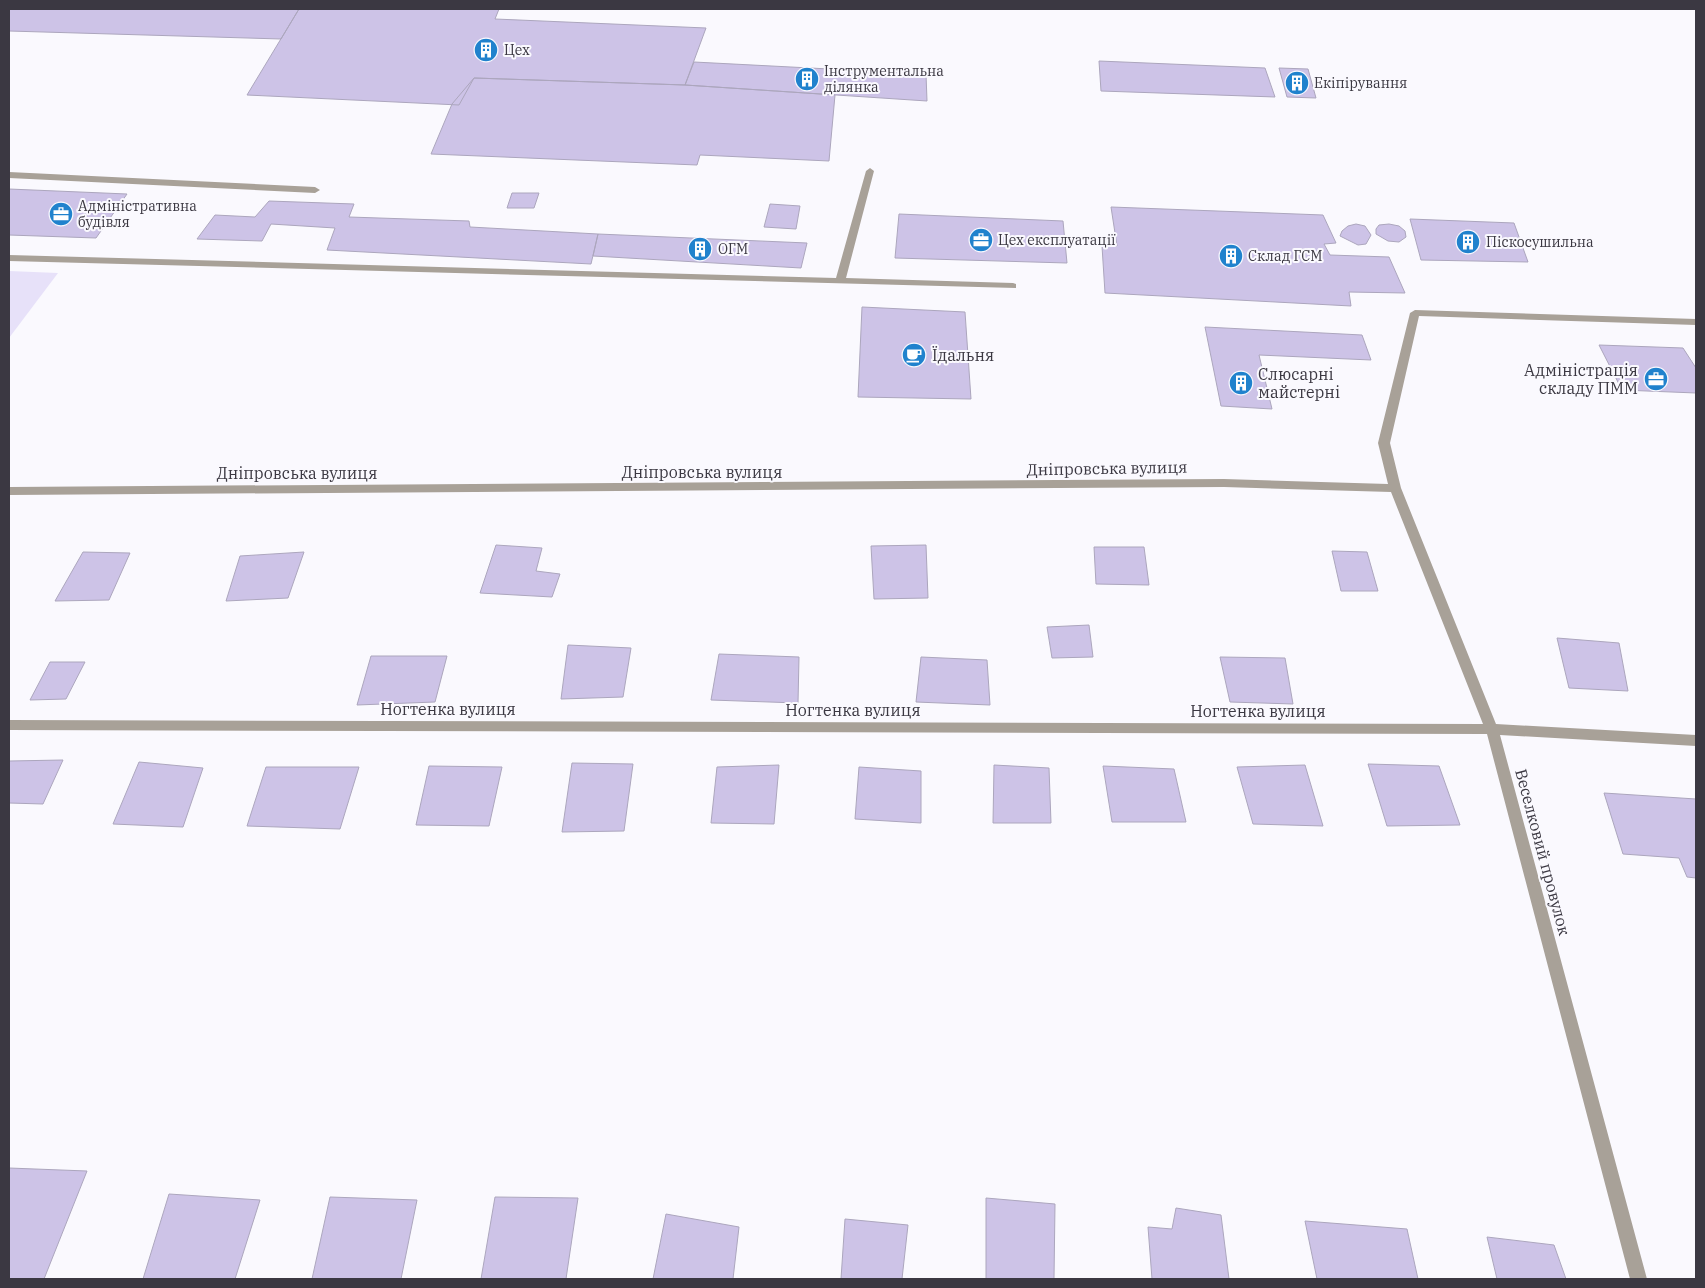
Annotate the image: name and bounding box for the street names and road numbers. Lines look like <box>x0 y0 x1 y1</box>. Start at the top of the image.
street label: Дніпровська вулиця <box>1026 457 1188 479</box>
street label: Дніпровська вулиця <box>622 462 782 482</box>
street label: Дніпровська вулиця <box>217 463 377 483</box>
street label: Ногтенка вулиця <box>380 699 516 719</box>
street label: Ногтенка вулиця <box>785 700 921 720</box>
street label: Ногтенка вулиця <box>1190 701 1326 721</box>
street label: Веселковий провулок <box>1511 766 1575 938</box>

